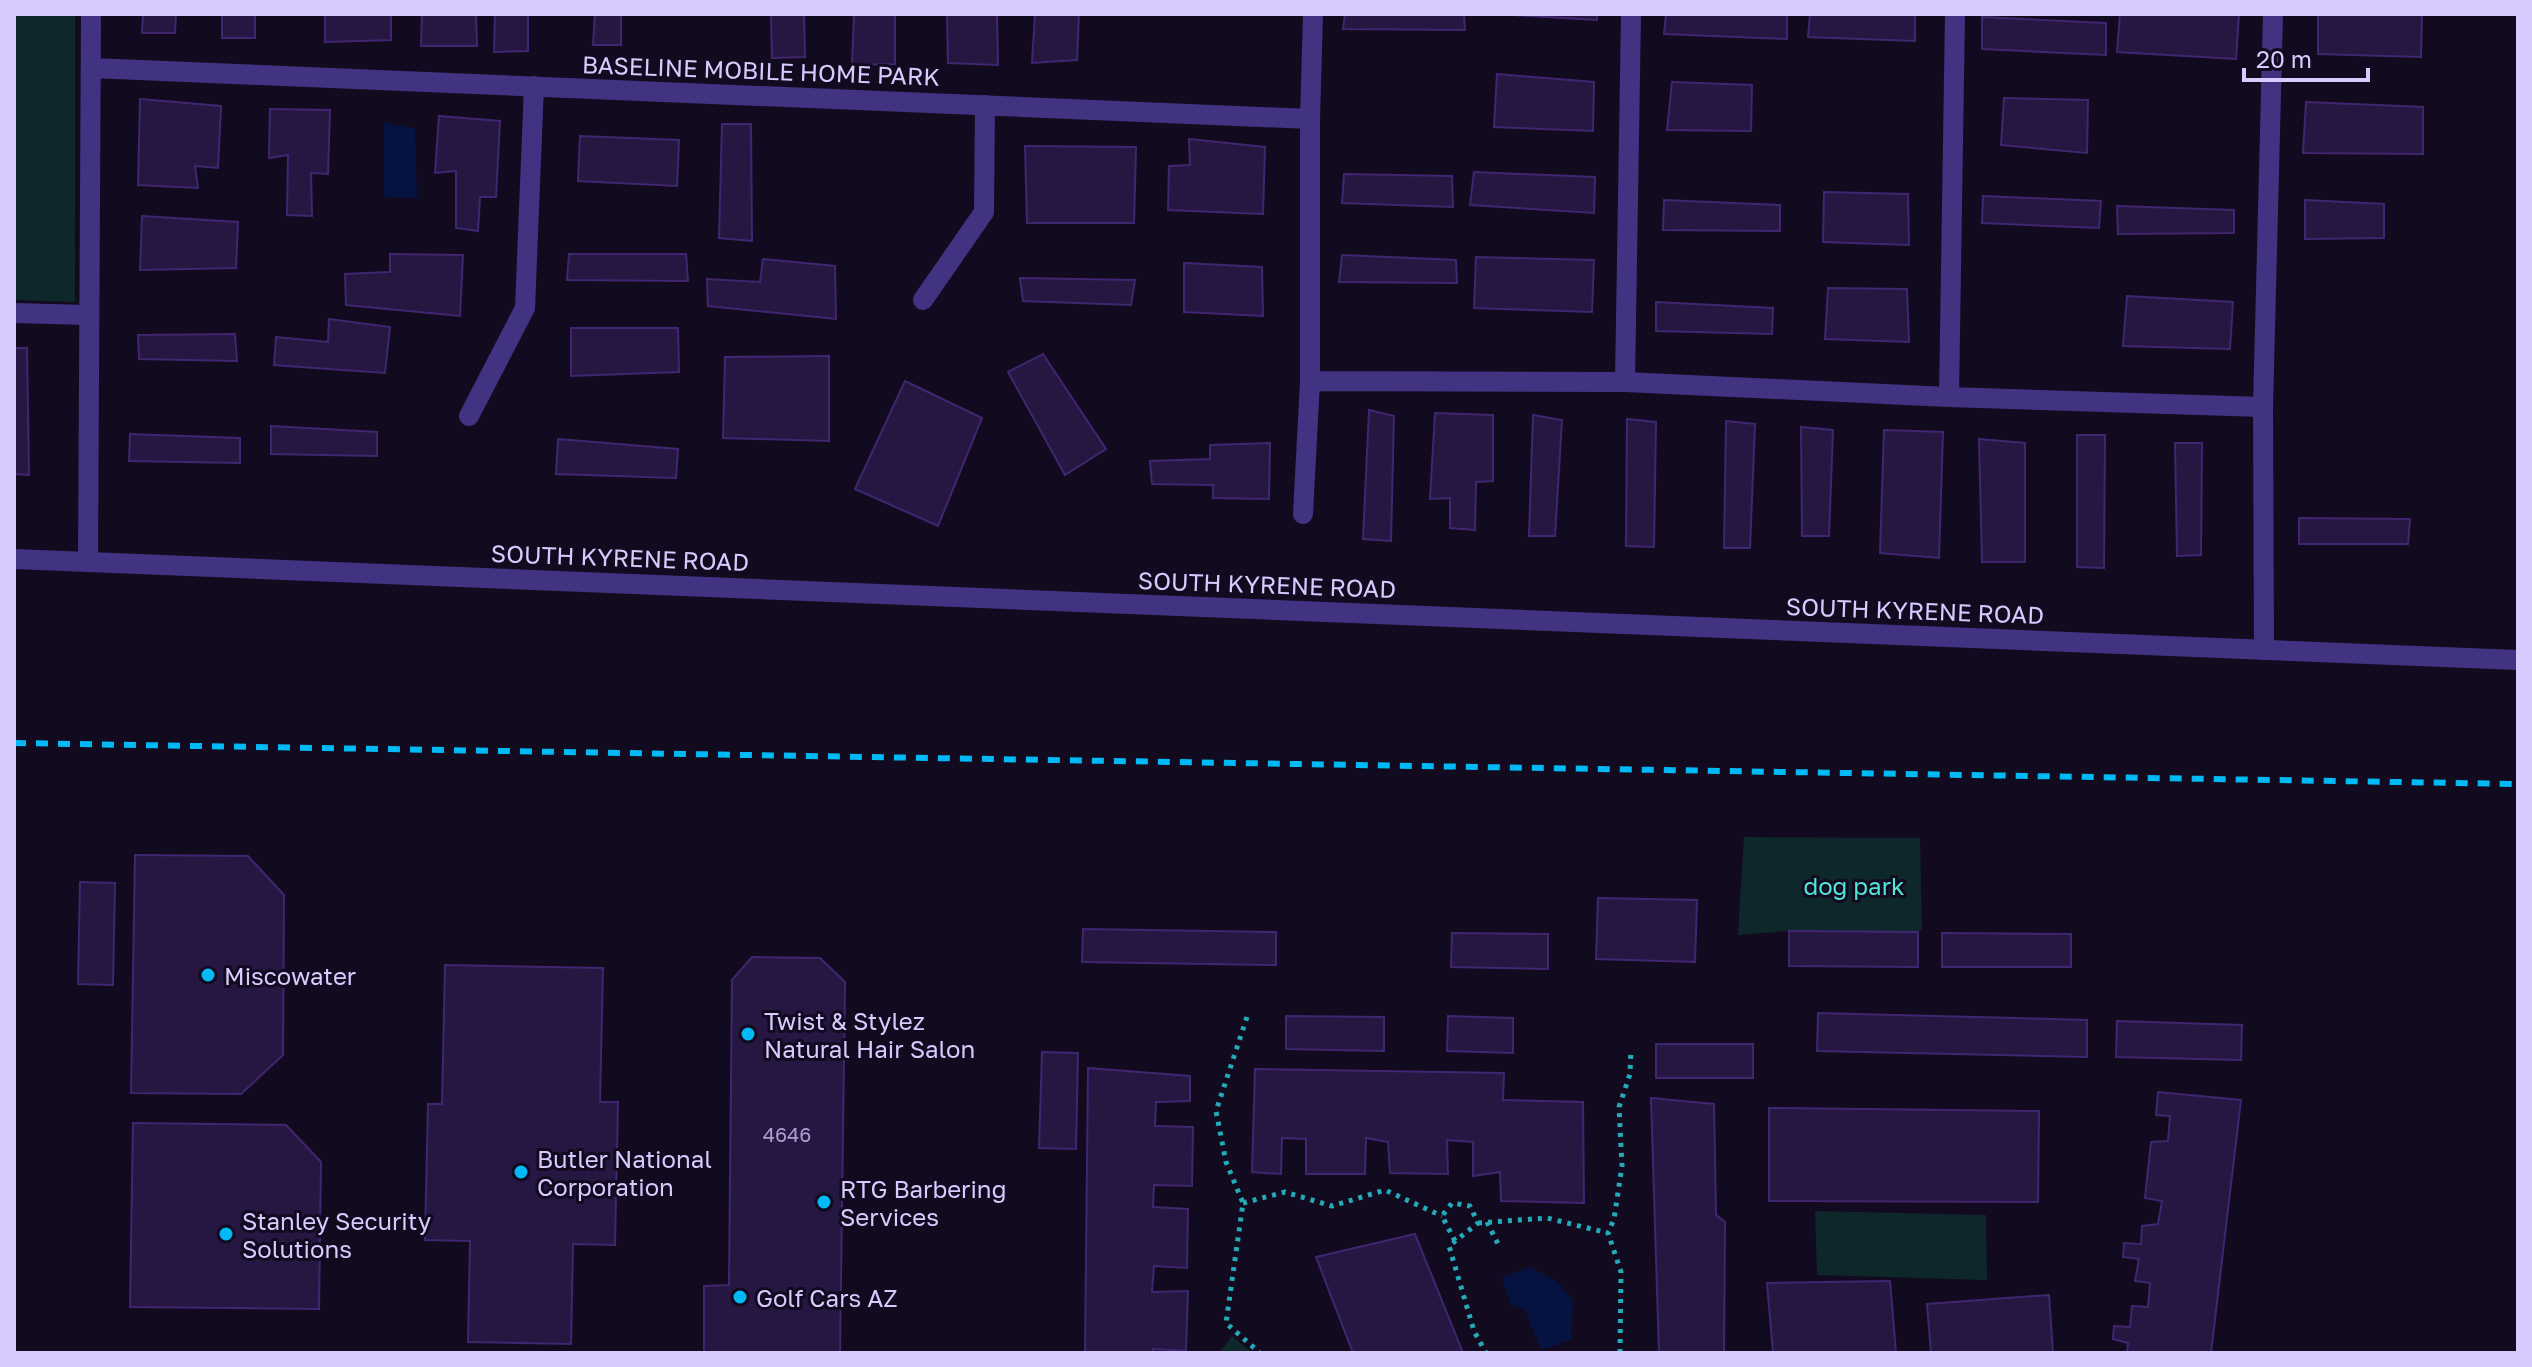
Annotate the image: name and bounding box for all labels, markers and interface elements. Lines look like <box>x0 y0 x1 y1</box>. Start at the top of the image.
scale bar <box>2244 32 2368 82</box>
text: 20 m <box>2256 44 2312 73</box>
street label: BASELINE MOBILE HOME PARK <box>582 49 940 91</box>
street label: SOUTH KYRENE ROAD <box>490 538 750 576</box>
street label: SOUTH KYRENE ROAD <box>1137 565 1397 603</box>
street label: SOUTH KYRENE ROAD <box>1785 591 2045 629</box>
park label: dog park <box>1803 871 1905 900</box>
place label: Miscowater <box>224 961 356 990</box>
marker: Miscowater <box>199 966 217 984</box>
place label: Twist & Stylez Natural Hair Salon <box>764 1006 975 1063</box>
marker: Twist & Stylez Natural Hair Salon <box>739 1025 757 1043</box>
house number: 4646 <box>763 1122 811 1146</box>
place label: Butler National Corporation <box>537 1144 712 1201</box>
marker: Butler National Corporation <box>512 1163 530 1181</box>
place label: RTG Barbering Services <box>840 1174 1006 1231</box>
marker: RTG Barbering Services <box>815 1193 833 1211</box>
place label: Stanley Security Solutions <box>242 1206 431 1263</box>
marker: Stanley Security Solutions <box>217 1225 235 1243</box>
place label: Golf Cars AZ <box>756 1283 898 1312</box>
marker: Golf Cars AZ <box>731 1288 749 1306</box>

